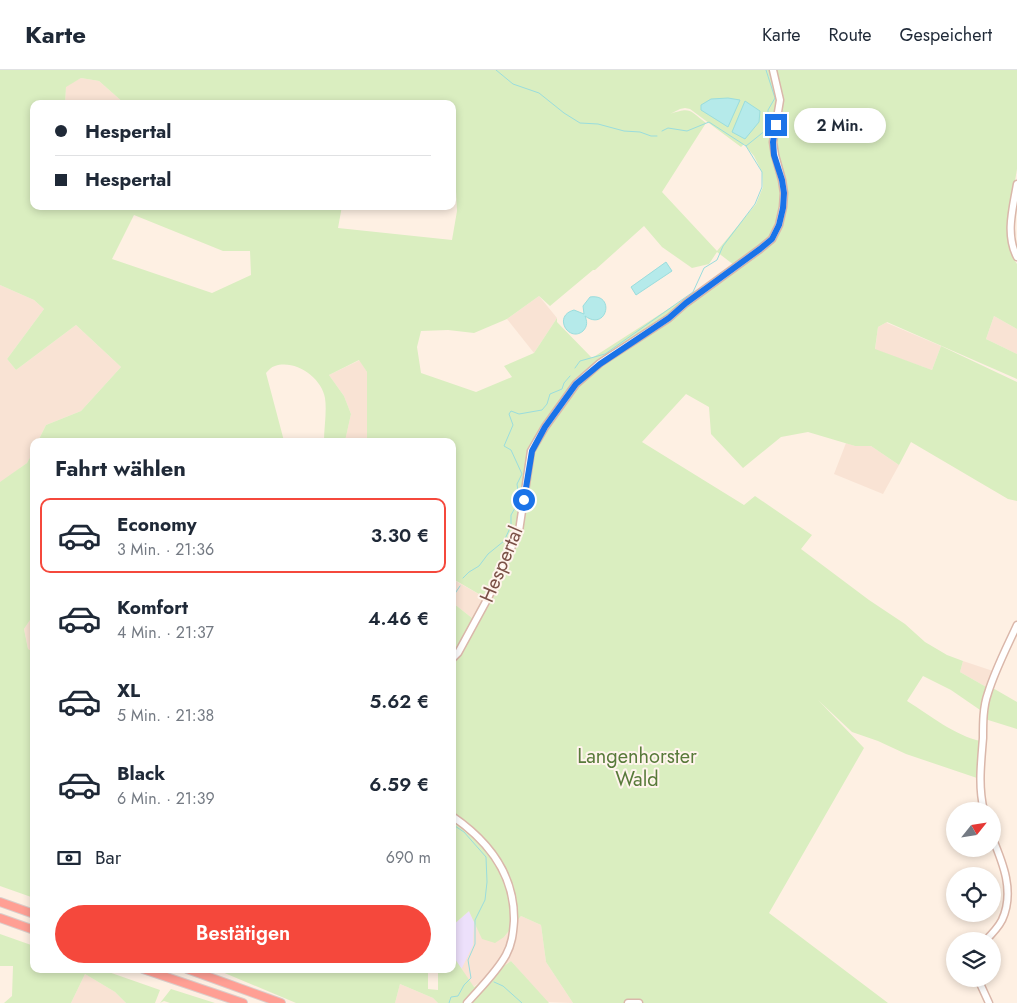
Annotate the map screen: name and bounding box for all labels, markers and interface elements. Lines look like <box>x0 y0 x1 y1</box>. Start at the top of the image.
text: Karte <box>25 17 86 52</box>
text: Karte <box>762 22 801 48</box>
text: Route <box>829 22 871 48</box>
text: Gespeichert <box>899 22 992 48</box>
callout: 2 Min. <box>794 108 886 142</box>
route end <box>765 114 787 136</box>
text: 2 Min. <box>816 114 864 137</box>
text: Hespertal <box>85 118 171 145</box>
text: Hespertal <box>85 166 171 193</box>
text: Fahrt wählen <box>55 452 186 484</box>
route start <box>513 489 535 511</box>
text: Economy <box>117 511 197 538</box>
icon: car <box>57 513 102 558</box>
text: 3.30 € <box>371 522 429 549</box>
street label: Hespertal <box>472 522 530 607</box>
text: 3 Min. · 21:36 <box>117 538 214 561</box>
text: Komfort <box>117 594 188 621</box>
icon: car <box>57 596 102 641</box>
text: 4.46 € <box>368 605 429 632</box>
text: 4 Min. · 21:37 <box>117 621 214 644</box>
text: XL <box>117 677 140 704</box>
icon: car <box>57 679 102 724</box>
text: 5.62 € <box>369 688 429 715</box>
text: 5 Min. · 21:38 <box>117 704 214 727</box>
park label: Langenhorster Wald <box>577 742 697 794</box>
text: Black <box>117 760 165 787</box>
icon: car <box>57 762 102 807</box>
text: 6.59 € <box>369 771 429 798</box>
text: 6 Min. · 21:39 <box>117 787 215 810</box>
north arrow <box>946 802 1001 858</box>
map controls <box>946 802 1001 987</box>
icon: cash <box>55 844 83 872</box>
text: Bar <box>95 844 121 871</box>
text: 690 m <box>386 846 431 869</box>
button: locate <box>946 867 1001 922</box>
button: Bestätigen <box>55 905 431 963</box>
button: layers <box>946 932 1001 987</box>

